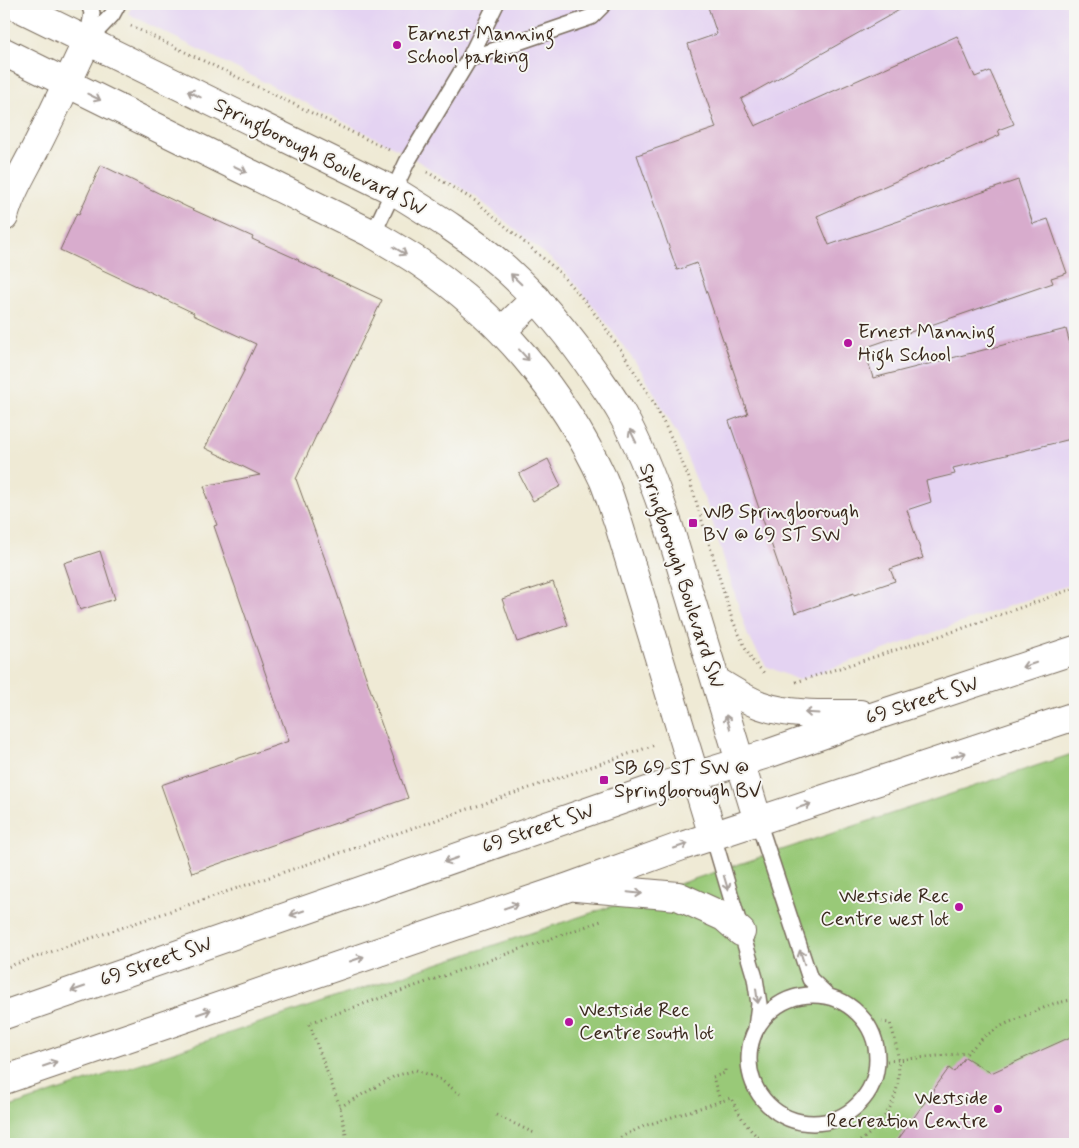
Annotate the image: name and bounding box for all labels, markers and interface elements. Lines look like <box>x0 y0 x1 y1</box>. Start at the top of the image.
place label: Earnest Manning School parking <box>407 21 555 72</box>
marker: Earnest Manning School parking <box>391 39 403 51</box>
one-way arrow <box>187 89 202 99</box>
one-way arrow <box>87 92 102 102</box>
street label: Springborough Boulevard SW <box>208 92 431 224</box>
one-way arrow <box>232 165 247 174</box>
one-way arrow <box>393 246 407 256</box>
one-way arrow <box>510 273 522 285</box>
place label: Ernest Manning High School <box>858 319 995 371</box>
marker: Ernest Manning High School <box>842 337 854 349</box>
one-way arrow <box>518 349 529 362</box>
one-way arrow <box>628 429 638 444</box>
street label: Springborough Boulevard SW <box>630 460 730 693</box>
place label: WB Springborough BV @ 69 ST SW <box>703 499 859 549</box>
marker: WB Springborough BV @ 69 ST SW <box>687 517 699 529</box>
one-way arrow <box>1021 661 1037 671</box>
street label: 69 Street SW <box>862 670 982 732</box>
one-way arrow <box>804 709 820 718</box>
one-way arrow <box>722 714 732 730</box>
one-way arrow <box>950 750 966 759</box>
place label: SB 69 ST SW @ Springborough BV <box>614 755 762 807</box>
marker: SB 69 ST SW @ Springborough BV <box>598 774 610 786</box>
street label: 69 Street SW <box>478 797 598 861</box>
one-way arrow <box>796 801 812 810</box>
one-way arrow <box>673 841 688 850</box>
one-way arrow <box>443 855 459 865</box>
one-way arrow <box>722 874 732 890</box>
place label: Westside Rec Centre west lot <box>820 883 949 933</box>
one-way arrow <box>627 888 643 898</box>
one-way arrow <box>503 901 519 911</box>
marker: Westside Rec Centre west lot <box>953 901 965 913</box>
one-way arrow <box>290 909 305 918</box>
street label: 69 Street SW <box>96 930 216 994</box>
one-way arrow <box>797 949 807 965</box>
one-way arrow <box>349 954 365 963</box>
one-way arrow <box>70 985 86 994</box>
one-way arrow <box>753 987 763 1003</box>
place label: Westside Rec Centre south lot <box>579 997 714 1047</box>
one-way arrow <box>195 1007 211 1016</box>
marker: Westside Rec Centre south lot <box>563 1016 575 1028</box>
one-way arrow <box>42 1059 58 1069</box>
place label: Westside Recreation Centre <box>826 1085 988 1135</box>
marker: Westside Recreation Centre <box>992 1103 1004 1115</box>

